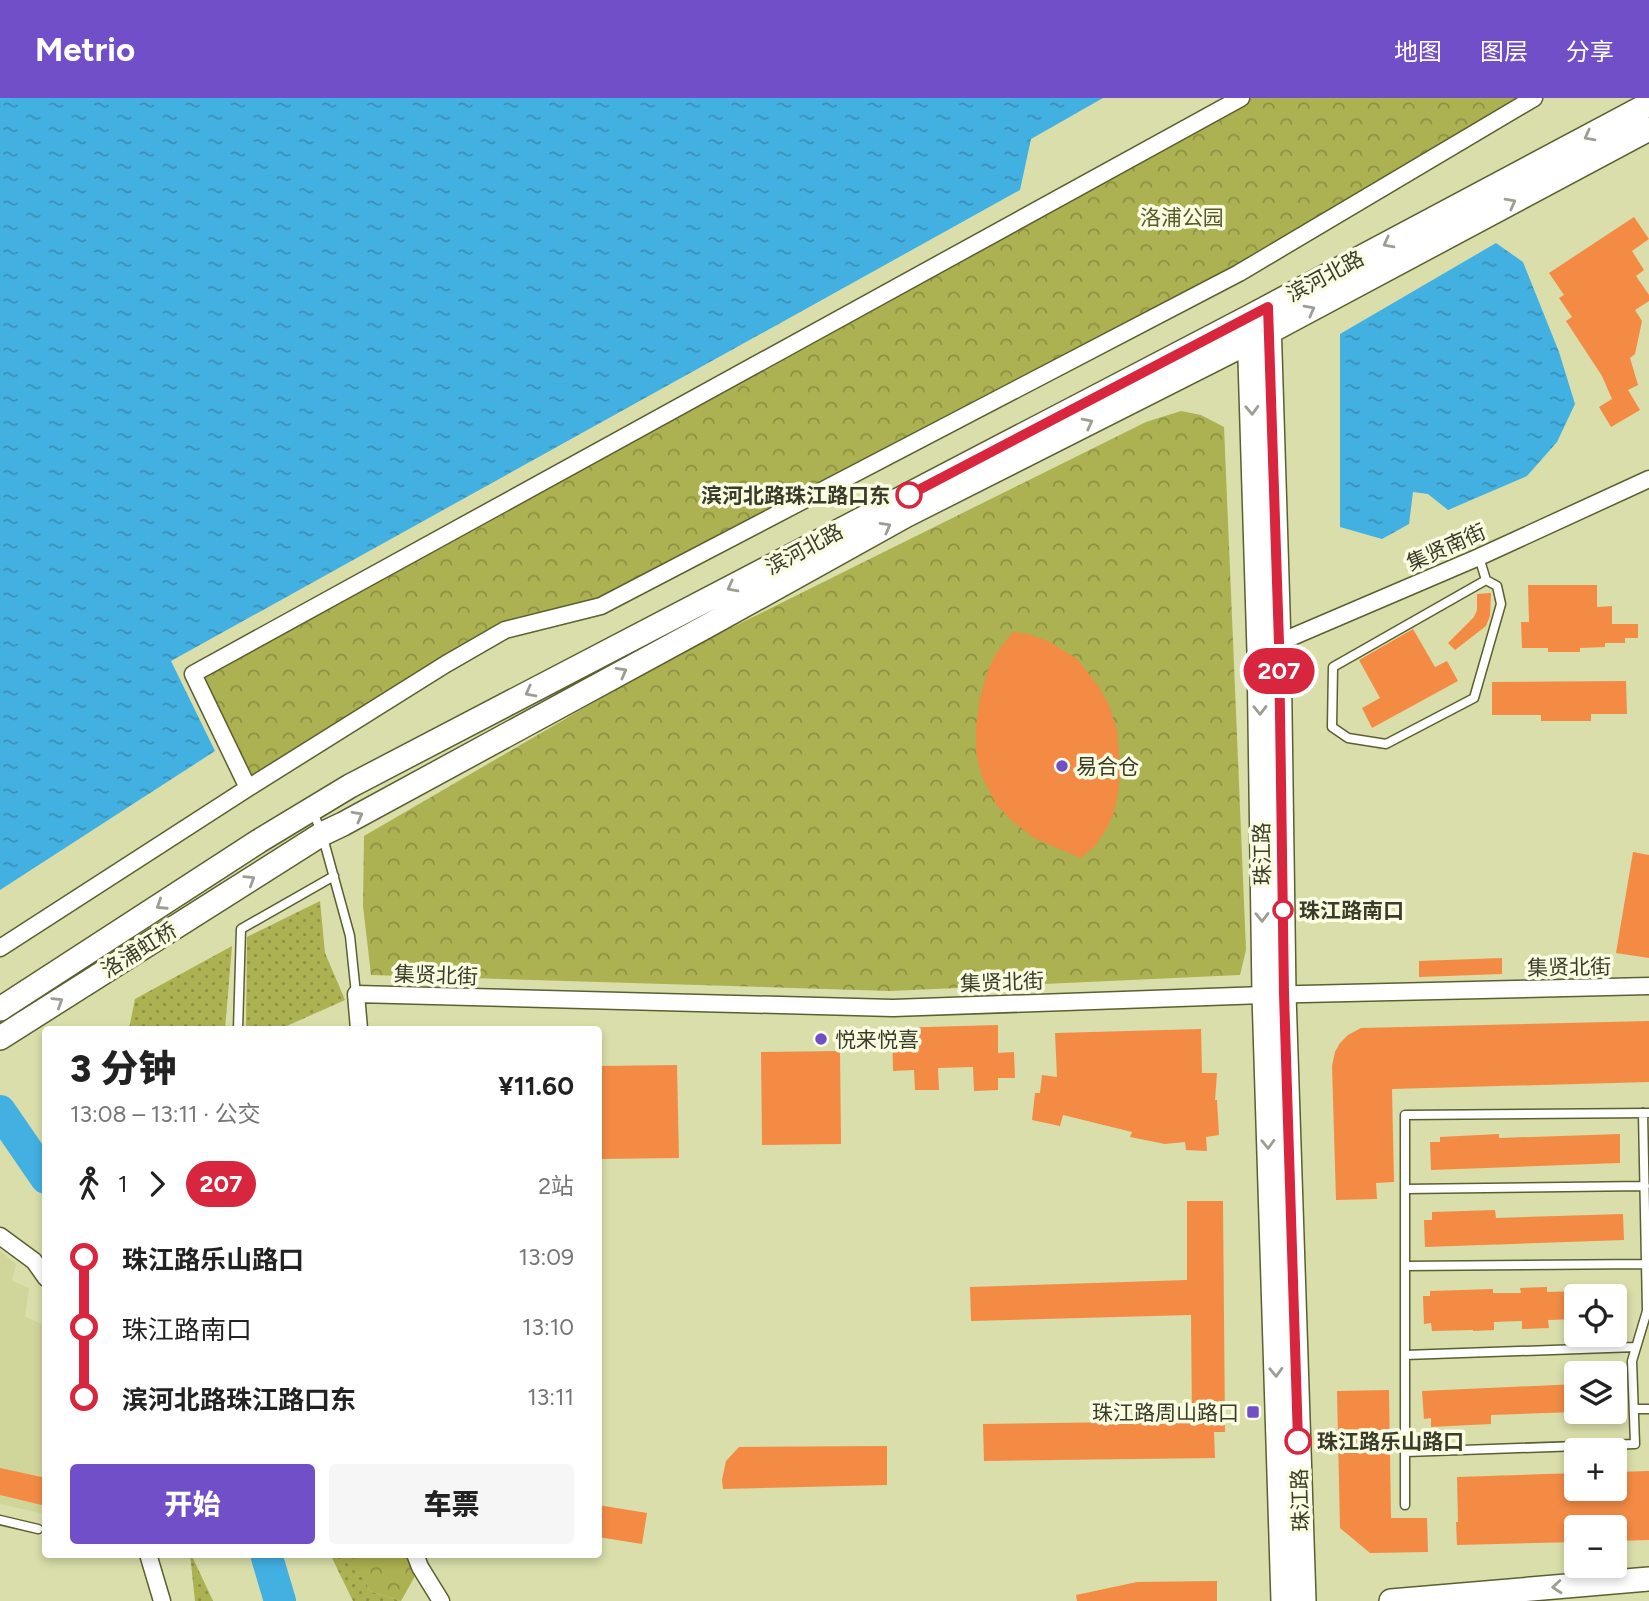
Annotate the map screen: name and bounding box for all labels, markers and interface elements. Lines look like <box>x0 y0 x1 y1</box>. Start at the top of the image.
text: Metrio <box>35 30 135 69</box>
text: 地图 <box>1394 37 1442 66</box>
text: 图层 <box>1480 37 1528 66</box>
text: 分享 <box>1566 37 1614 66</box>
one-way arrow <box>1584 128 1596 141</box>
one-way arrow <box>1503 197 1516 211</box>
park label: 洛浦公园 <box>1140 205 1224 230</box>
one-way arrow <box>1383 235 1395 248</box>
street label: 滨河北路 <box>1282 245 1368 307</box>
one-way arrow <box>1303 305 1315 318</box>
one-way arrow <box>1244 404 1259 415</box>
one-way arrow <box>1081 418 1093 432</box>
marker: 滨河北路珠江路口东 <box>896 482 922 508</box>
place label: 滨河北路珠江路口东 <box>701 483 890 508</box>
street label: 滨河北路 <box>761 518 847 580</box>
street label: 集贤南街 <box>1403 518 1489 576</box>
one-way arrow <box>879 522 891 535</box>
one-way arrow <box>727 578 739 592</box>
line badge: 207 <box>1239 648 1319 694</box>
text: 207 <box>1258 656 1300 685</box>
one-way arrow <box>615 667 628 681</box>
one-way arrow <box>525 684 537 697</box>
one-way arrow <box>1252 706 1268 716</box>
place label: 易合仓 <box>1076 754 1139 779</box>
marker: 易合仓 <box>1054 758 1070 774</box>
one-way arrow <box>351 811 363 824</box>
street label: 珠江路 <box>1249 822 1275 886</box>
one-way arrow <box>242 875 255 888</box>
one-way arrow <box>156 896 169 909</box>
place label: 珠江路南口 <box>1299 898 1404 923</box>
marker: 珠江路南口 <box>1273 900 1293 920</box>
one-way arrow <box>1255 912 1270 923</box>
street label: 洛浦虹桥 <box>97 917 181 983</box>
street label: 集贤北街 <box>1527 954 1611 980</box>
street label: 集贤北街 <box>394 961 478 989</box>
street label: 集贤北街 <box>960 968 1044 996</box>
one-way arrow <box>50 997 63 1010</box>
place label: 悦来悦喜 <box>835 1027 919 1052</box>
marker: 悦来悦喜 <box>813 1031 829 1047</box>
text: 3 分钟 <box>70 1046 176 1092</box>
text: ¥11.60 <box>498 1070 574 1102</box>
text: 13:08 – 13:11 · 公交 <box>70 1100 261 1128</box>
one-way arrow <box>1261 1139 1276 1150</box>
icon: walk <box>70 1165 108 1203</box>
icon: forward <box>138 1165 176 1203</box>
text: 207 <box>200 1169 242 1198</box>
text: 1 <box>118 1170 128 1198</box>
text: 2站 <box>538 1172 574 1200</box>
text: 13:09 <box>518 1243 574 1271</box>
text: 珠江路乐山路口 <box>122 1244 304 1276</box>
map controls <box>1564 1284 1627 1578</box>
button: locate <box>1564 1284 1627 1347</box>
text: 13:10 <box>522 1313 574 1341</box>
text: 珠江路南口 <box>122 1314 252 1346</box>
button: layers <box>1564 1361 1627 1424</box>
one-way arrow <box>1268 1367 1283 1378</box>
text: 13:11 <box>527 1383 574 1411</box>
text: 滨河北路珠江路口东 <box>122 1384 356 1416</box>
place label: 珠江路周山路口 <box>1092 1400 1239 1425</box>
marker: 珠江路周山路口 <box>1245 1404 1261 1420</box>
marker: 珠江路乐山路口 <box>1285 1428 1311 1454</box>
place label: 珠江路乐山路口 <box>1317 1429 1464 1454</box>
button: + <box>1564 1438 1627 1501</box>
button: 开始 <box>70 1464 315 1544</box>
button: 车票 <box>329 1464 574 1544</box>
street label: 珠江路 <box>1286 1468 1314 1532</box>
button: − <box>1564 1515 1627 1578</box>
one-way arrow <box>1551 1579 1562 1594</box>

